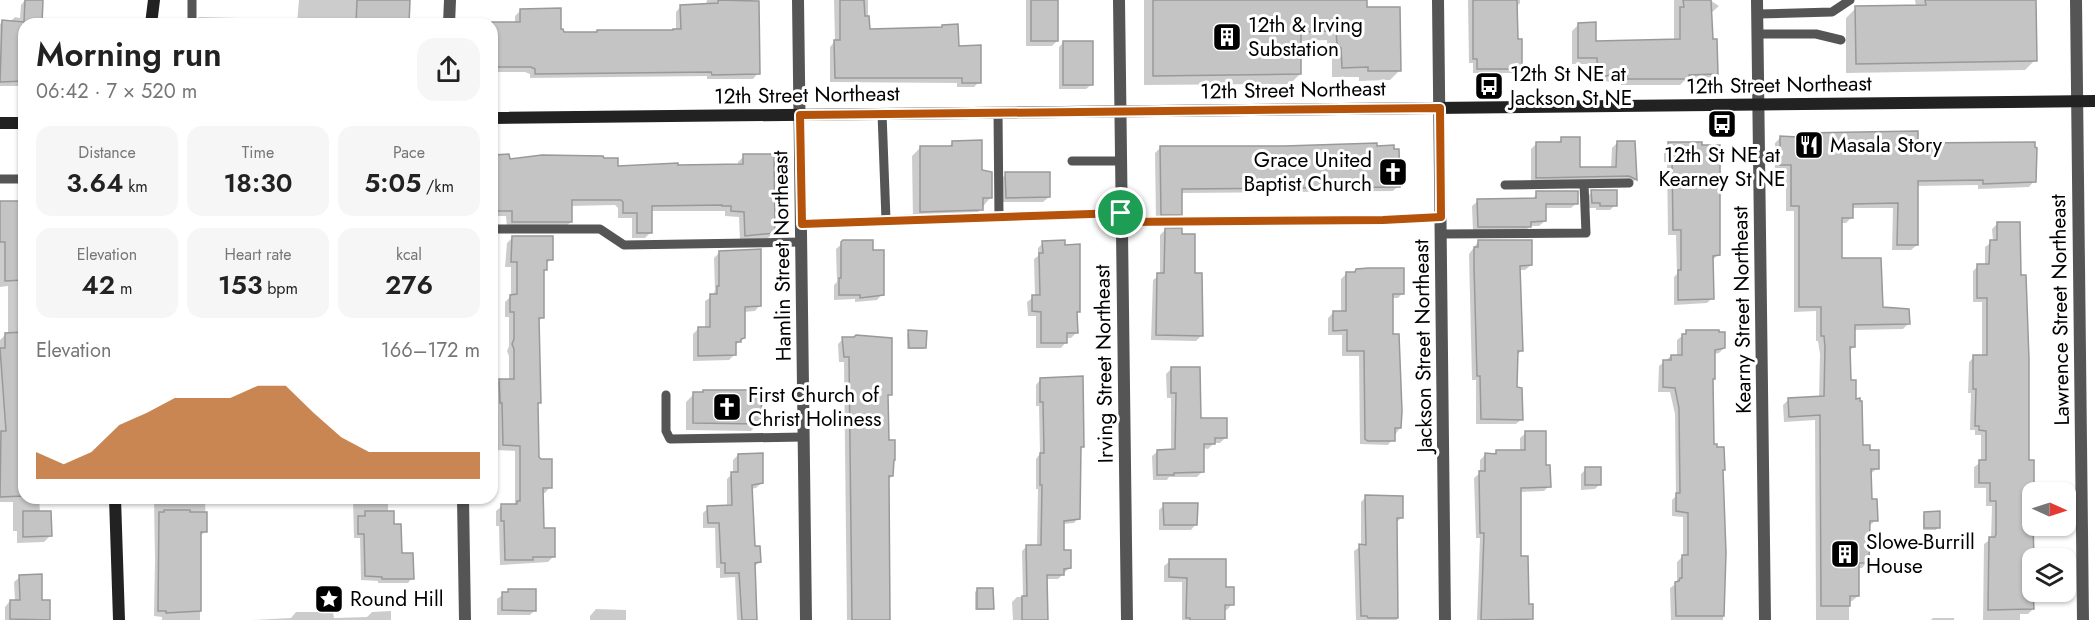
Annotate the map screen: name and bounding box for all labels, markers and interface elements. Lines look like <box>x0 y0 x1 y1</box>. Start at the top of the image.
place label: 12th & Irving Substation <box>1248 10 1363 64</box>
building icon: 12th & Irving Substation <box>1211 21 1243 53</box>
text: Morning run <box>36 31 222 78</box>
button: share <box>417 38 480 101</box>
place label: 12th St NE at Jackson St NE <box>1507 59 1632 113</box>
street label: 12th Street Northeast <box>1686 68 1872 102</box>
bus stop icon: 12th St NE at Jackson St NE <box>1473 70 1505 102</box>
street label: 12th Street Northeast <box>1200 73 1386 107</box>
text: 06:42 · 7 × 520 m <box>36 77 197 106</box>
street label: 12th Street Northeast <box>714 78 900 112</box>
bus stop icon: 12th St NE at Kearney St NE <box>1706 108 1738 140</box>
restaurant icon: Masala Story <box>1793 129 1825 161</box>
place label: Masala Story <box>1830 130 1943 160</box>
place label: 12th St NE at Kearney St NE <box>1658 140 1786 194</box>
text: Distance <box>78 141 136 164</box>
text: Time <box>242 141 274 164</box>
text: Pace <box>393 141 425 164</box>
place label: Grace United Baptist Church <box>1244 145 1372 199</box>
street label: Hamlin Street Northeast <box>765 150 799 362</box>
church icon: Grace United Baptist Church <box>1377 156 1409 188</box>
text: 3.64 <box>66 164 123 202</box>
text: 18:30 <box>224 164 292 202</box>
text: 5:05 <box>364 164 421 202</box>
text: km <box>123 175 148 198</box>
text: /km <box>421 175 454 198</box>
pin <box>1095 187 1146 238</box>
street label: Lawrence Street Northeast <box>2043 194 2077 426</box>
icon: arrive <box>1104 196 1137 229</box>
street label: Kearny Street Northeast <box>1725 206 1759 414</box>
street label: Jackson Street Northeast <box>1406 239 1440 456</box>
text: Elevation <box>77 243 137 266</box>
text: Heart rate <box>225 243 291 266</box>
text: kcal <box>396 243 422 266</box>
street label: Irving Street Northeast <box>1087 264 1121 464</box>
text: 42 <box>82 266 115 304</box>
text: 153 <box>218 266 262 304</box>
text: 276 <box>385 266 433 304</box>
text: m <box>115 277 132 300</box>
text: bpm <box>262 277 298 300</box>
text: Elevation <box>36 336 111 365</box>
text: 166–172 m <box>381 336 480 365</box>
place label: First Church of Christ Holiness <box>748 380 881 434</box>
church icon: First Church of Christ Holiness <box>711 391 743 423</box>
north arrow <box>2022 482 2076 536</box>
map controls <box>2022 482 2076 602</box>
place label: Slowe-Burrill House <box>1866 527 1975 581</box>
building icon: Slowe-Burrill House <box>1829 538 1861 570</box>
button: layers <box>2022 548 2076 602</box>
place icon: Round Hill <box>313 583 345 615</box>
place label: Round Hill <box>350 584 444 614</box>

